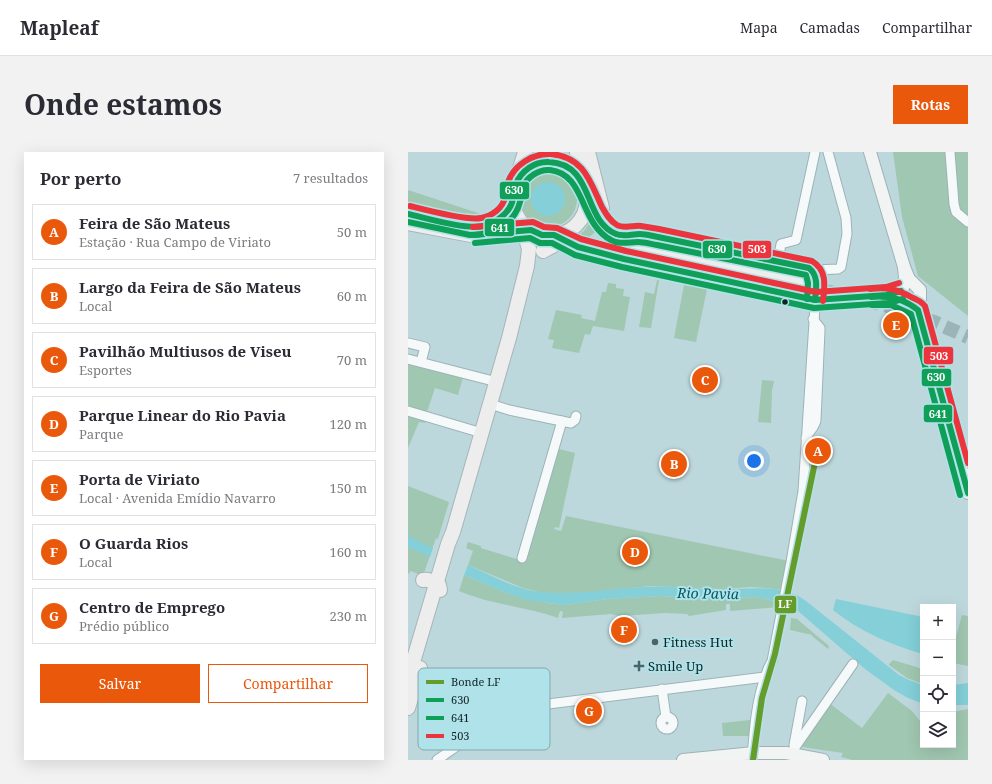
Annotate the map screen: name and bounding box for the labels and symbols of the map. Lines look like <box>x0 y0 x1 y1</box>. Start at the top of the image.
line badge: 630 <box>499 181 530 200</box>
text: 630 <box>505 182 523 197</box>
line badge: 641 <box>484 218 515 237</box>
text: 641 <box>491 220 509 235</box>
line badge: 630 <box>702 240 733 259</box>
line badge: 503 <box>742 240 772 259</box>
text: 630 <box>708 241 726 256</box>
text: 503 <box>748 241 766 256</box>
unlabelled marker <box>780 297 790 307</box>
pin: E <box>883 310 909 340</box>
line badge: 503 <box>923 346 954 365</box>
text: 503 <box>930 348 948 363</box>
pin: C <box>692 365 718 395</box>
line badge: 630 <box>921 368 952 387</box>
text: 630 <box>927 369 945 384</box>
line badge: 641 <box>923 404 953 423</box>
text: 641 <box>929 406 947 421</box>
pin: A <box>805 436 831 466</box>
pin: B <box>661 449 687 479</box>
your location <box>744 451 764 471</box>
pin: D <box>622 537 648 567</box>
water label: Rio Pavia <box>676 583 740 603</box>
line badge: LF <box>774 595 797 614</box>
text: LF <box>778 596 792 611</box>
pin: F <box>611 615 637 645</box>
place label: Fitness Hut <box>663 633 733 651</box>
marker: Fitness Hut <box>650 637 660 647</box>
place label: Smile Up <box>648 657 703 675</box>
marker: Smile Up <box>633 660 645 672</box>
legend <box>418 668 550 750</box>
text: Bonde LF <box>451 674 501 689</box>
text: 630 <box>451 692 469 707</box>
pin: G <box>576 696 602 726</box>
text: 641 <box>451 710 469 725</box>
text: 503 <box>451 728 469 743</box>

